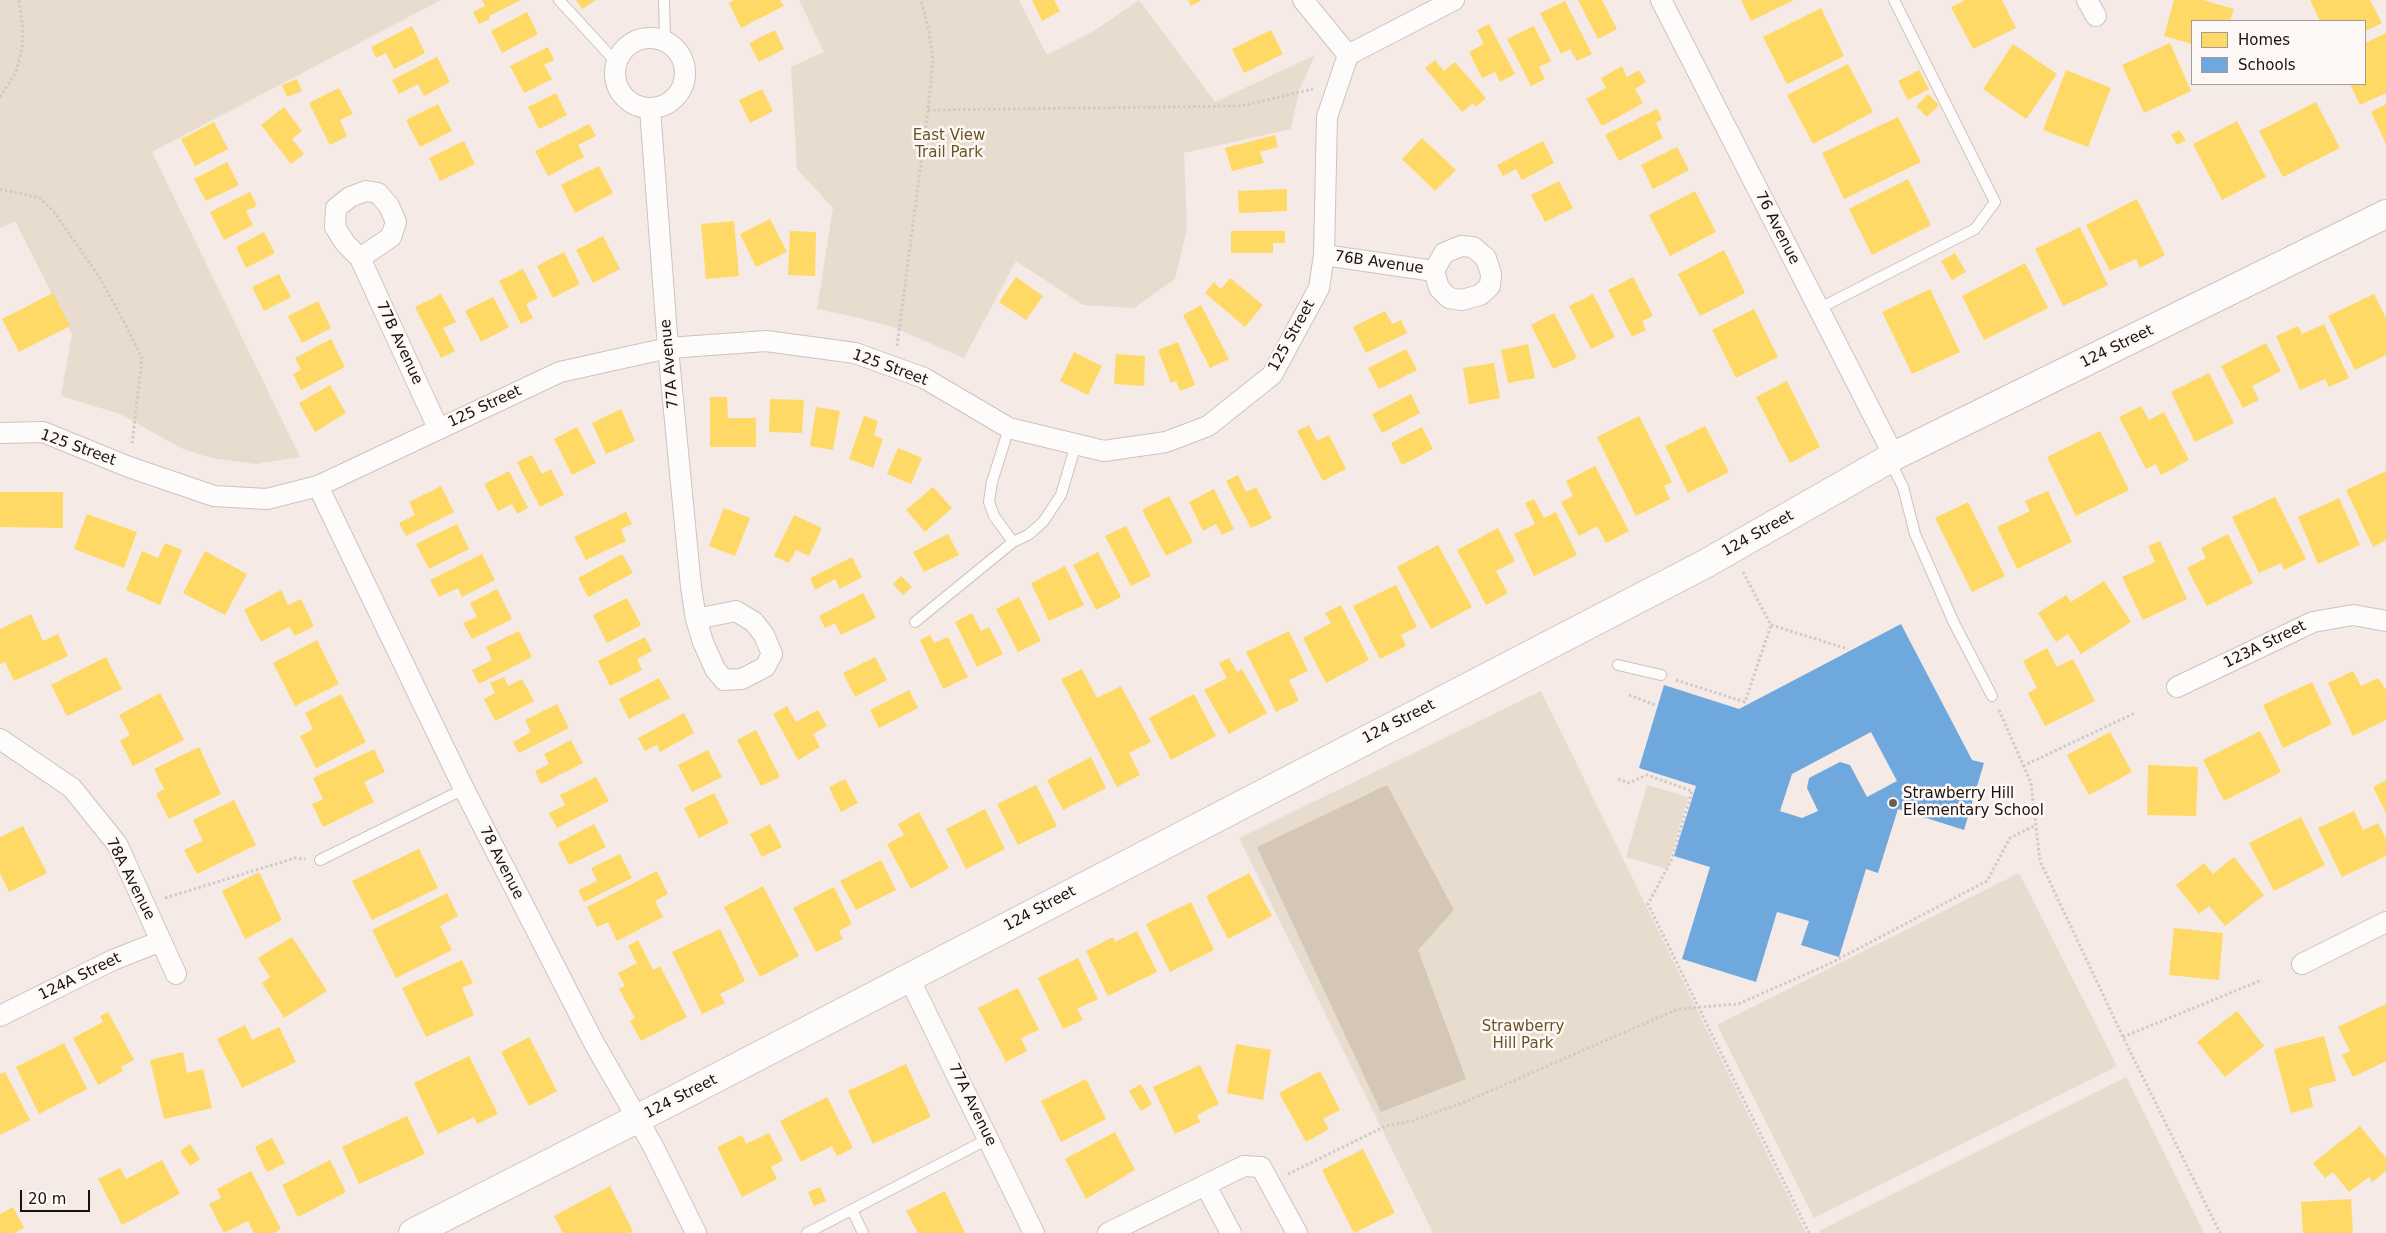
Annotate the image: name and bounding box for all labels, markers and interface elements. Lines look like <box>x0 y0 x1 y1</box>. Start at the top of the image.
legend <box>2191 20 2366 85</box>
text: Homes <box>2238 31 2290 49</box>
text: Schools <box>2238 56 2296 74</box>
park label: East View Trail Park <box>913 127 985 162</box>
street label: 76 Avenue <box>1751 188 1803 268</box>
street label: 76B Avenue <box>1333 248 1425 278</box>
street label: 125 Street <box>1265 297 1319 375</box>
street label: 77B Avenue <box>372 298 426 388</box>
street label: 77A Avenue <box>657 318 683 410</box>
street label: 124 Street <box>2078 322 2156 372</box>
street label: 125 Street <box>850 346 930 390</box>
street label: 125 Street <box>445 382 525 432</box>
street label: 125 Street <box>38 426 118 470</box>
street label: 124 Street <box>1719 507 1797 561</box>
street label: 123A Street <box>2221 617 2309 673</box>
street label: 124 Street <box>1360 696 1438 748</box>
place label: Strawberry Hill Elementary School <box>1903 785 2044 820</box>
marker: Strawberry Hill Elementary School <box>1887 797 1899 809</box>
street label: 78 Avenue <box>475 823 527 903</box>
street label: 78A Avenue <box>102 835 158 923</box>
street label: 124 Street <box>1001 883 1079 935</box>
street label: 124A Street <box>36 949 124 1005</box>
park label: Strawberry Hill Park <box>1482 1018 1564 1053</box>
street label: 77A Avenue <box>944 1061 1000 1149</box>
street label: 124 Street <box>642 1071 720 1123</box>
scale bar <box>22 1180 92 1212</box>
text: 20 m <box>28 1190 66 1208</box>

